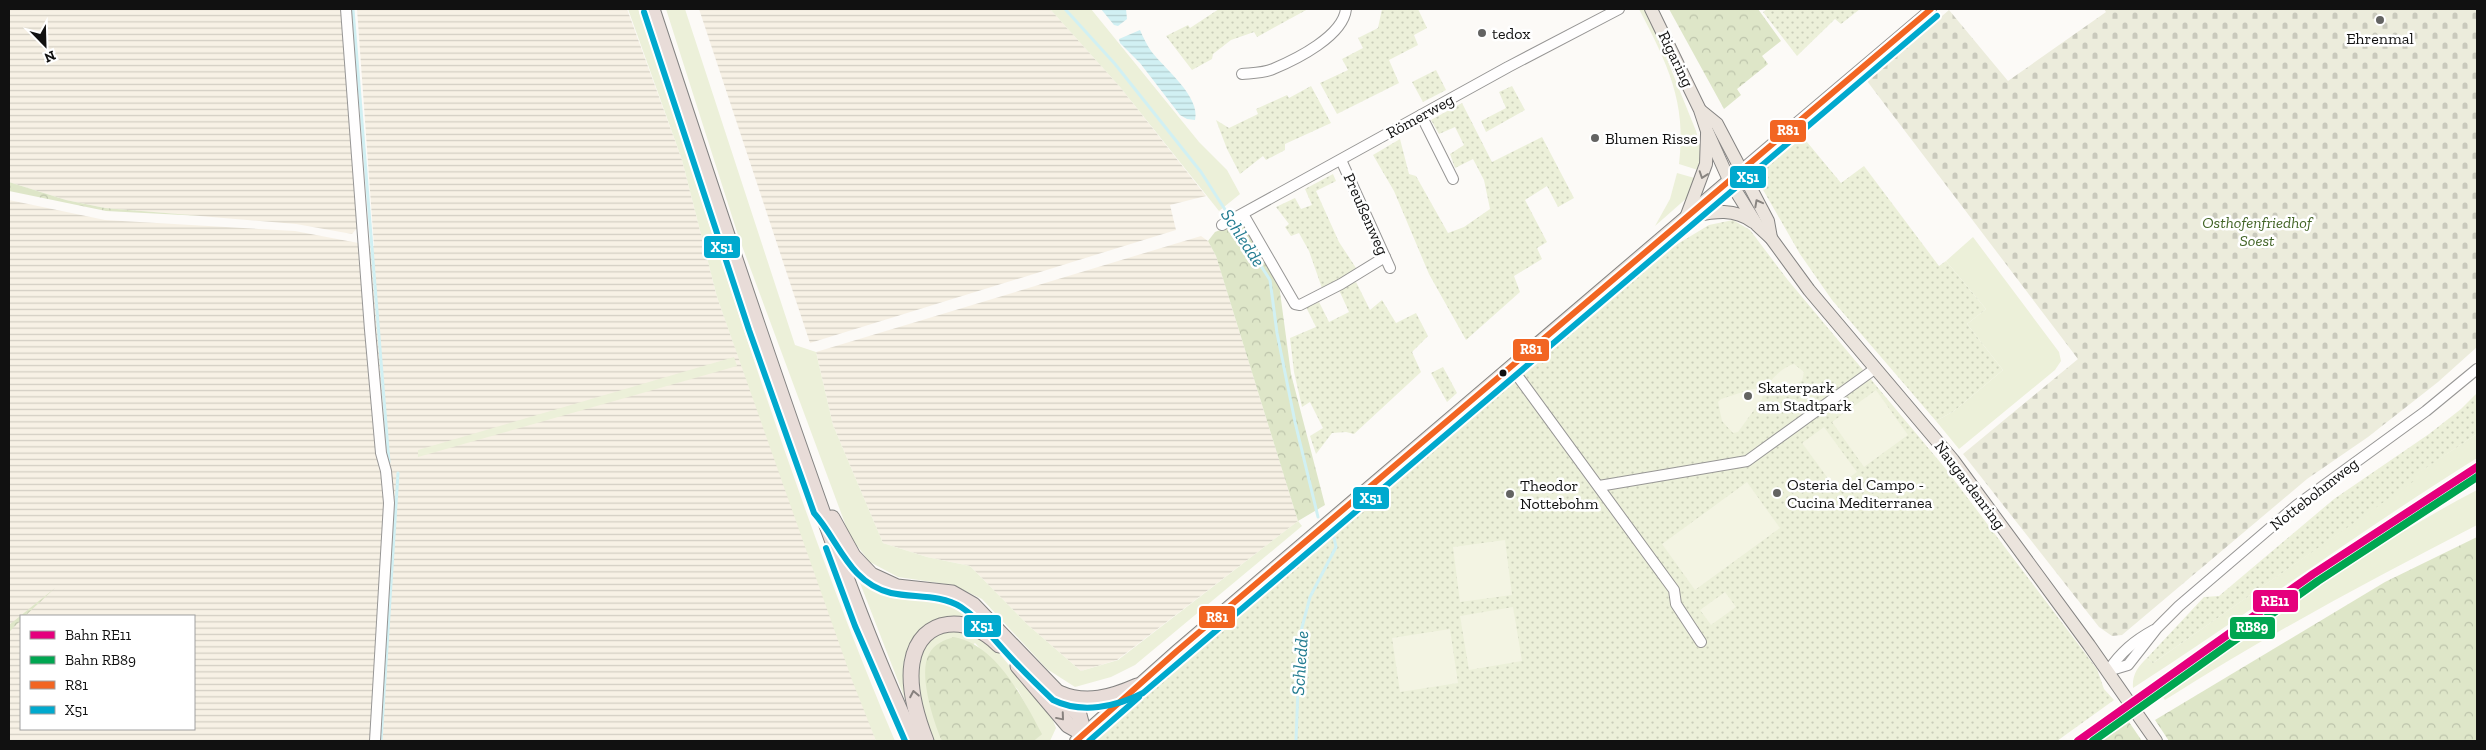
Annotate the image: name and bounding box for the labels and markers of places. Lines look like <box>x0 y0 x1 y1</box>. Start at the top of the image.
marker: Ehrenmal <box>2374 14 2386 26</box>
place label: tedox <box>1492 24 1530 43</box>
marker: tedox <box>1476 27 1488 39</box>
place label: Ehrenmal <box>2346 29 2414 48</box>
place label: Blumen Risse <box>1605 129 1698 148</box>
marker: Blumen Risse <box>1589 132 1601 144</box>
unlabelled marker <box>1498 368 1508 378</box>
place label: Skaterpark am Stadtpark <box>1758 378 1852 415</box>
marker: Skaterpark am Stadtpark <box>1742 390 1754 402</box>
place label: Osteria del Campo - Cucina Mediterranea <box>1787 475 1933 512</box>
place label: Theodor Nottebohm <box>1520 476 1599 513</box>
marker: Osteria del Campo - Cucina Mediterranea <box>1771 487 1783 499</box>
marker: Theodor Nottebohm <box>1504 488 1516 500</box>

